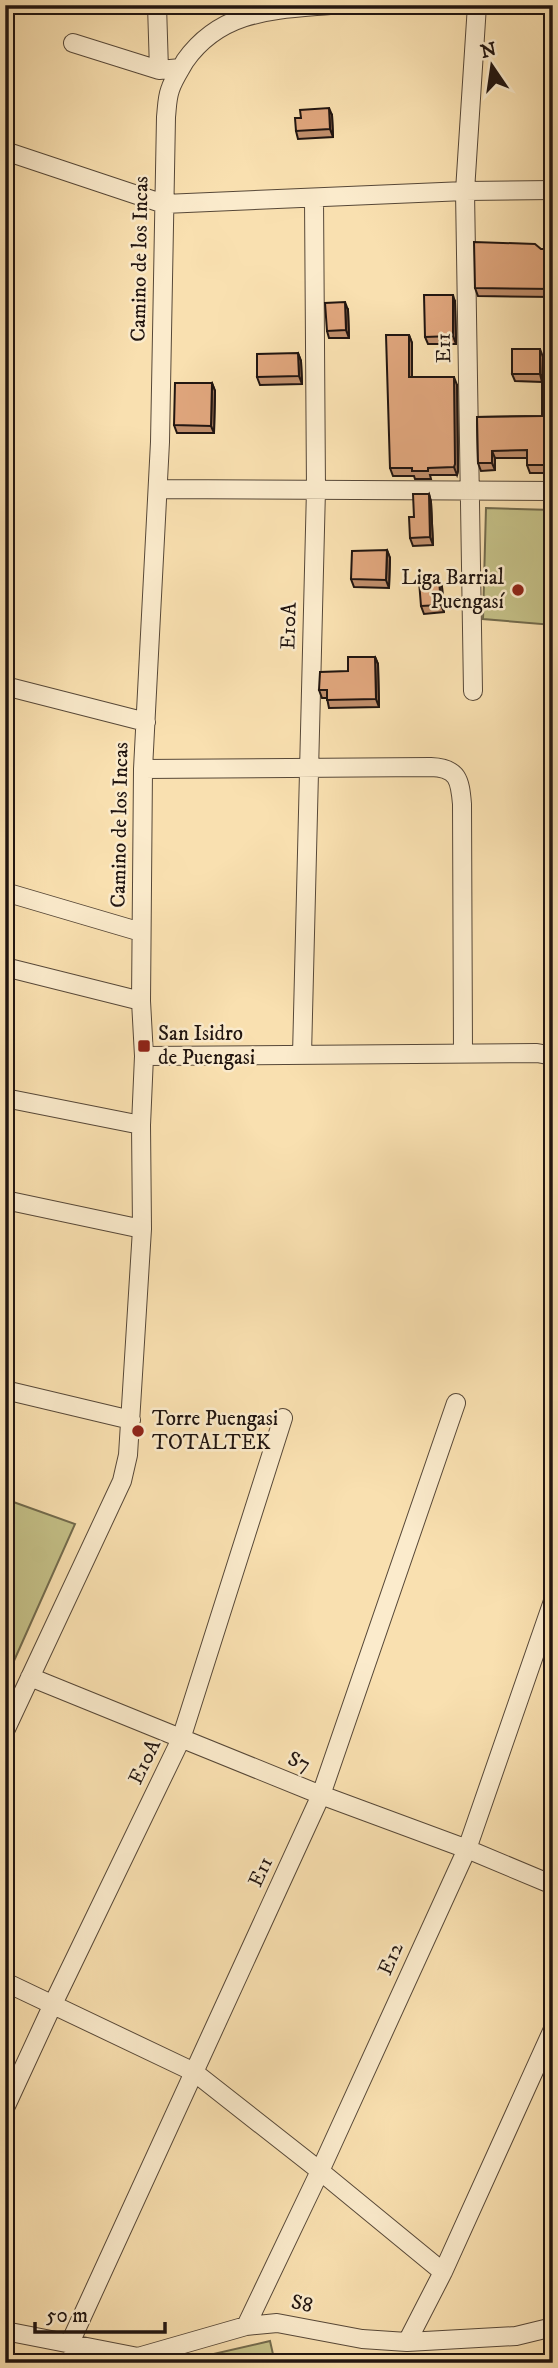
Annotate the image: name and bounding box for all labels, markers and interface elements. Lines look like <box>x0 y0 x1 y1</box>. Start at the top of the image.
north arrow <box>456 32 526 102</box>
text: N <box>478 38 499 64</box>
street label: Camino de los Incas <box>126 176 154 342</box>
street label: E11 <box>431 333 457 363</box>
place label: Liga Barrial Puengasí <box>401 565 506 615</box>
marker: Liga Barrial Puengasí <box>510 582 526 598</box>
street label: E10A <box>275 601 303 650</box>
street label: Camino de los Incas <box>106 742 134 908</box>
place label: San Isidro de Puengasi <box>158 1021 255 1071</box>
marker: San Isidro de Puengasi <box>136 1038 152 1054</box>
place label: Torre Puengasi TOTALTEK <box>152 1406 278 1456</box>
marker: Torre Puengasi TOTALTEK <box>130 1423 146 1439</box>
street label: E10A <box>123 1735 167 1789</box>
street label: S7 <box>284 1746 314 1778</box>
street label: E11 <box>243 1853 279 1891</box>
street label: E12 <box>372 1938 410 1979</box>
street label: S8 <box>289 2289 315 2319</box>
scale bar <box>35 2291 164 2335</box>
text: 50 m <box>46 2303 88 2329</box>

